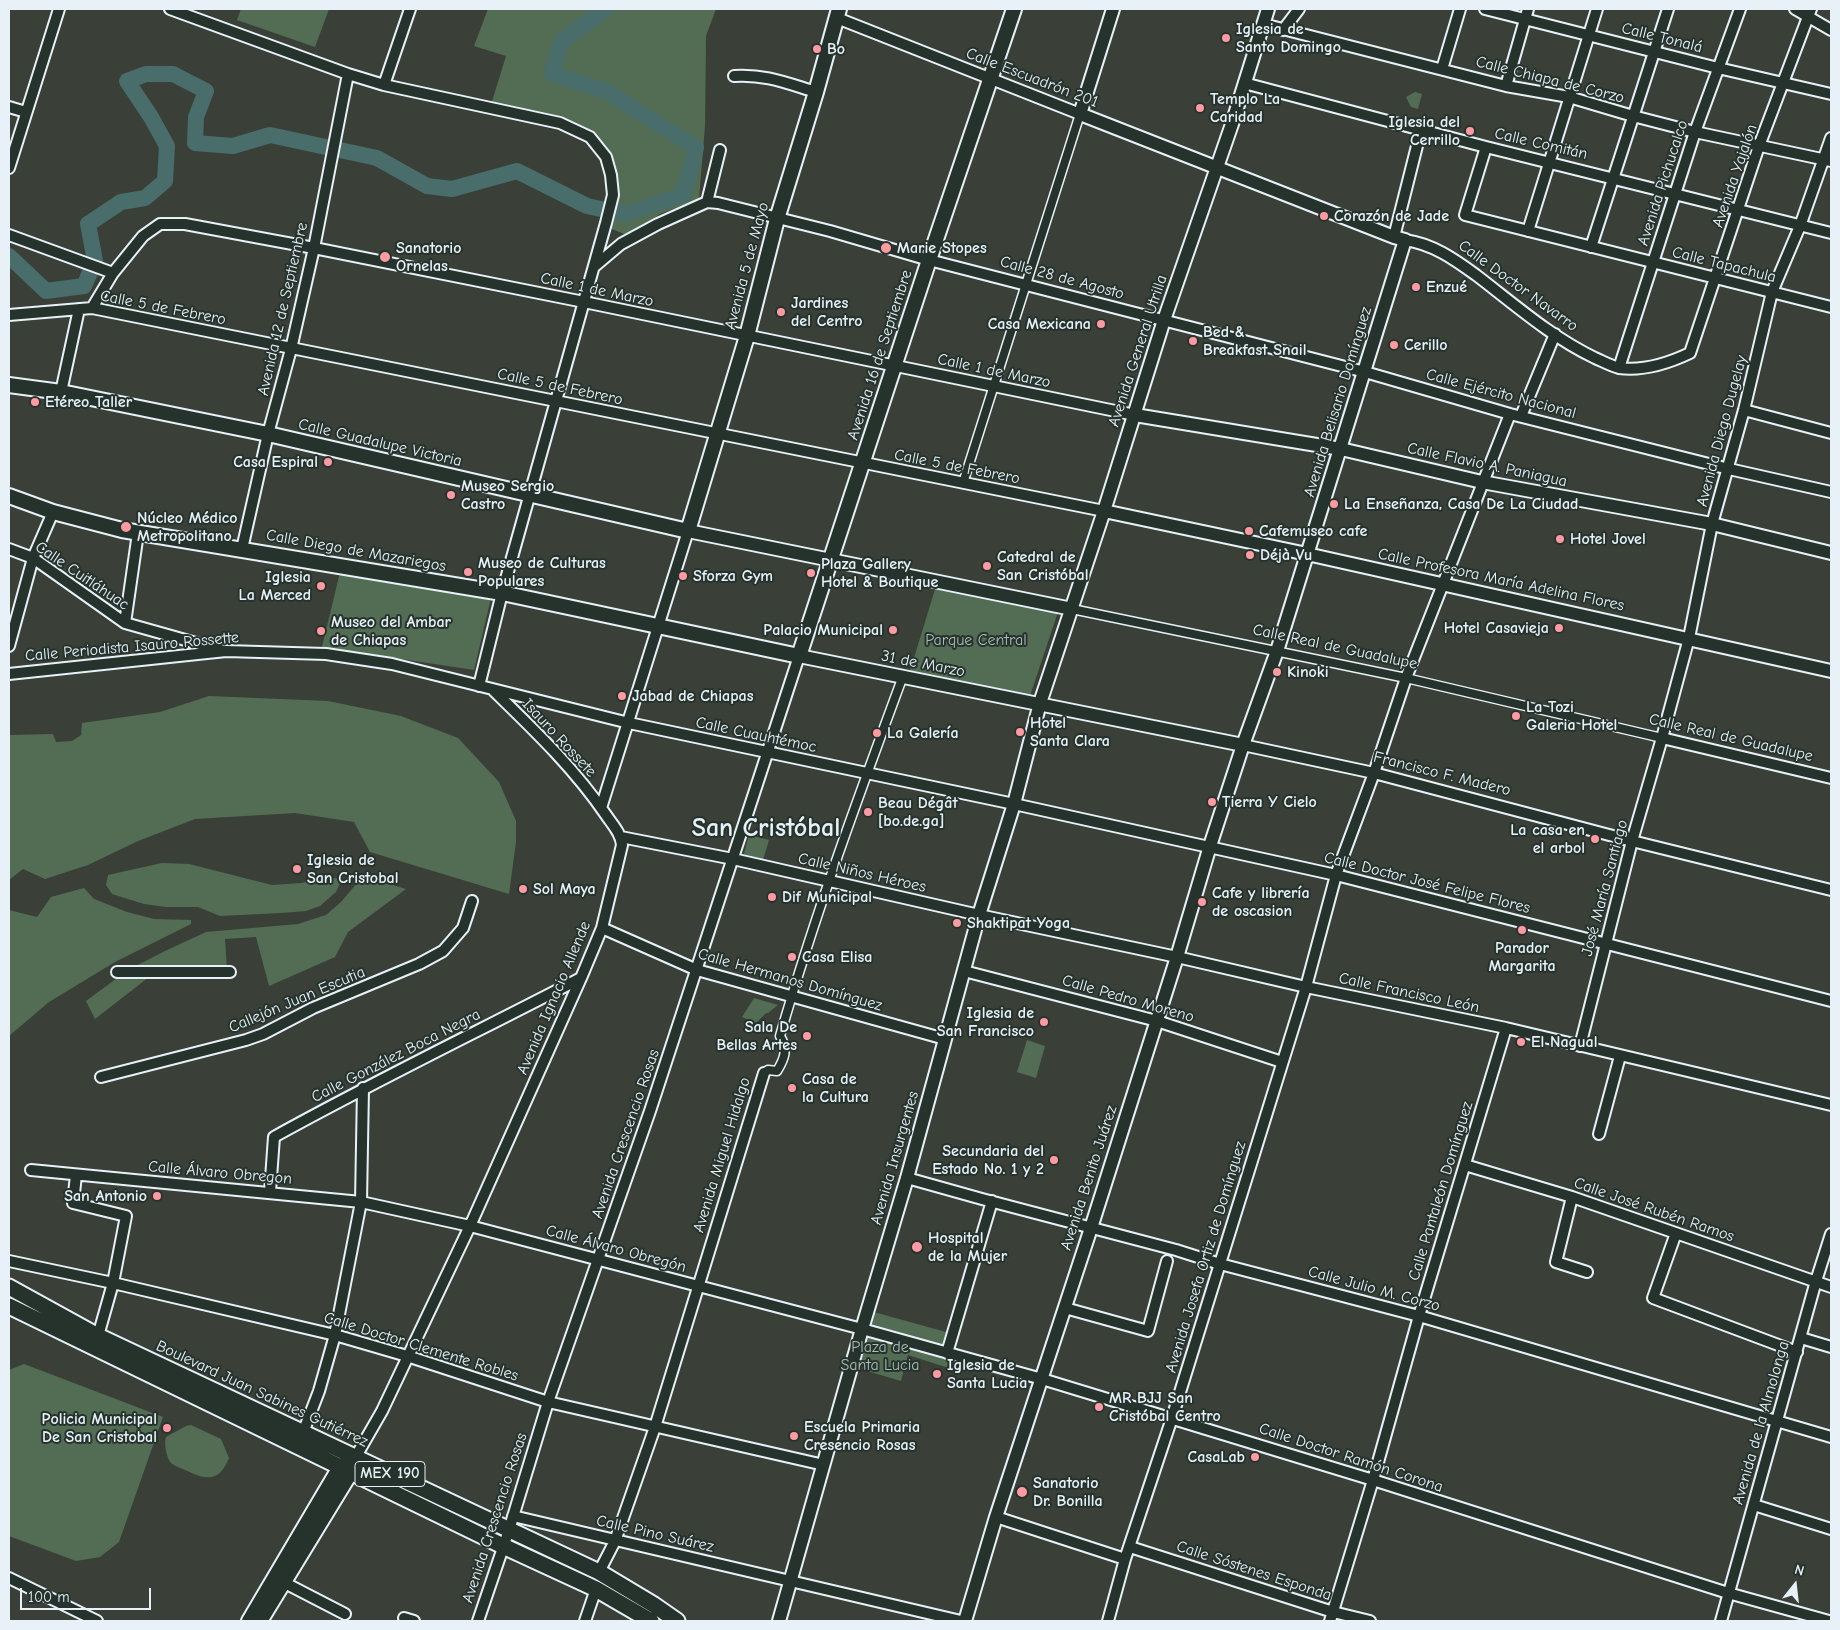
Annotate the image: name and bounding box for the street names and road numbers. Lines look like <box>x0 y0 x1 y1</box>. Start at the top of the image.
street label: Calle Tonalá <box>1620 19 1704 57</box>
street label: Calle Escuadrón 201 <box>963 44 1101 112</box>
street label: Calle Chiapa de Corzo <box>1474 52 1626 108</box>
street label: Avenida Pichucalco <box>1634 118 1692 248</box>
street label: Avenida Yajalón <box>1708 122 1762 230</box>
street label: Calle Comitán <box>1493 124 1589 164</box>
street label: Avenida 5 de Mayo <box>721 200 773 332</box>
street label: Avenida 12 de Septiembre <box>254 220 312 398</box>
street label: Calle Doctor Navarro <box>1454 236 1582 336</box>
street label: Calle Tapachula <box>1670 243 1778 287</box>
street label: Calle 28 de Agosto <box>998 252 1126 304</box>
street label: Avenida 16 de Septiembre <box>843 268 917 442</box>
street label: Calle 1 de Marzo <box>539 269 655 311</box>
street label: Avenida General Utrilla <box>1104 273 1172 429</box>
street label: Calle 5 de Febrero <box>98 286 228 330</box>
street label: Avenida Belisario Domínguez <box>1300 305 1376 499</box>
street label: Calle 1 de Marzo <box>936 350 1052 392</box>
street label: Avenida Diego Dugelay <box>1693 353 1751 509</box>
street label: Calle 5 de Febrero <box>495 364 625 410</box>
street label: Calle Ejército Nacional <box>1424 365 1578 423</box>
street label: Calle Guadalupe Victoria <box>296 415 464 471</box>
street label: Calle Flavio A. Paniagua <box>1405 439 1569 491</box>
street label: Calle 5 de Febrero <box>892 445 1022 489</box>
street label: Calle Diego de Mazariegos <box>265 526 447 576</box>
street label: Calle Cuitláhuac <box>31 538 133 614</box>
street label: Calle Profesora María Adelina Flores <box>1376 544 1626 616</box>
street label: Calle Real de Guadalupe <box>1251 620 1419 674</box>
street label: Calle Periodista Isauro Rossette <box>24 628 240 666</box>
street label: 31 de Marzo <box>880 646 966 682</box>
street label: Isauro Rossete <box>518 695 600 781</box>
street label: Calle Real de Guadalupe <box>1647 710 1815 766</box>
street label: Calle Cuauhtémoc <box>694 713 818 757</box>
street label: Francisco F. Madero <box>1371 748 1513 800</box>
street label: José María Santiago <box>1578 818 1632 958</box>
street label: Calle Doctor José Felipe Flores <box>1322 848 1532 918</box>
street label: Calle Niños Héroes <box>796 849 928 897</box>
street label: Avenida Ignacio Allende <box>513 918 595 1078</box>
street label: Calle Hermanos Domínguez <box>696 944 884 1016</box>
street label: Callejón Juan Escutia <box>226 963 368 1037</box>
street label: Calle Francisco León <box>1337 969 1481 1017</box>
street label: Calle Pedro Moreno <box>1060 971 1196 1027</box>
street label: Calle González Boca Negra <box>308 1005 484 1107</box>
street label: Avenida Crescencio Rosas <box>588 1047 664 1221</box>
street label: Avenida Miguel Hidalgo <box>689 1075 755 1235</box>
street label: Avenida Insurgentes <box>867 1089 923 1227</box>
street label: Calle Pantaleón Domínguez <box>1405 1099 1477 1283</box>
street label: Avenida Benito Juárez <box>1056 1103 1122 1253</box>
street label: Avenida Josefa Ortiz de Domínguez <box>1162 1139 1250 1375</box>
street label: Calle Álvaro Obregon <box>147 1157 293 1189</box>
street label: Calle José Rubén Ramos <box>1571 1174 1737 1246</box>
street label: Calle Álvaro Obregón <box>544 1221 688 1277</box>
street label: Calle Julio M. Corzo <box>1306 1262 1442 1316</box>
street label: Calle Doctor Clemente Robles <box>321 1308 521 1386</box>
street label: Boulevard Juan Sabines Gutiérrez <box>153 1336 371 1452</box>
street label: Avenida de la Almolonga <box>1728 1339 1794 1507</box>
street label: Calle Doctor Ramón Corona <box>1257 1419 1445 1497</box>
street label: Avenida Crescencio Rosas <box>458 1431 532 1605</box>
road number: MEX 190 <box>355 1462 425 1486</box>
street label: Calle Pino Suárez <box>594 1511 716 1557</box>
street label: Calle Sóstenes Esponda <box>1174 1537 1334 1605</box>

